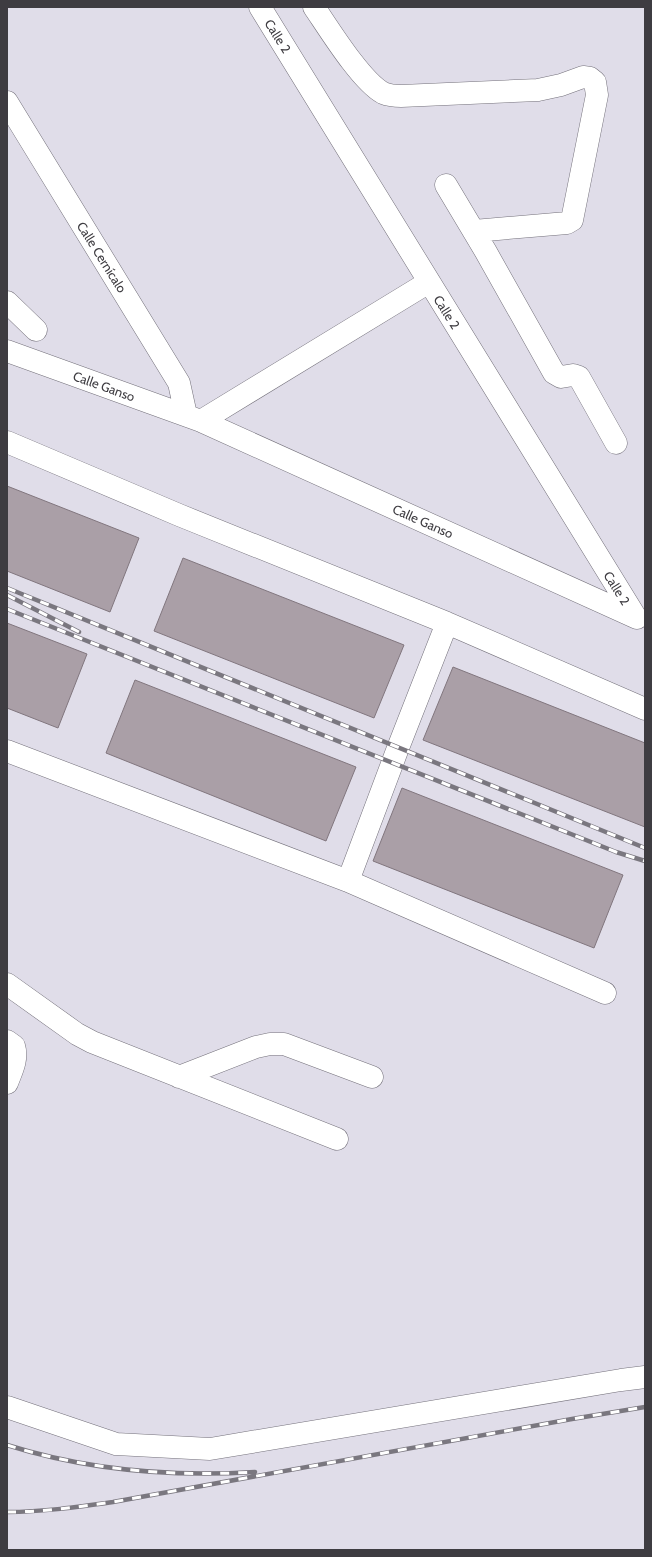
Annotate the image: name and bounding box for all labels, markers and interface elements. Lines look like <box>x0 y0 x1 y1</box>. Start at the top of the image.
street label: Calle 2 <box>261 16 295 56</box>
street label: Calle Cernícalo <box>74 218 130 296</box>
street label: Calle 2 <box>430 292 464 332</box>
street label: Calle Ganso <box>71 367 137 405</box>
street label: Calle Ganso <box>390 501 456 541</box>
street label: Calle 2 <box>600 568 634 608</box>

